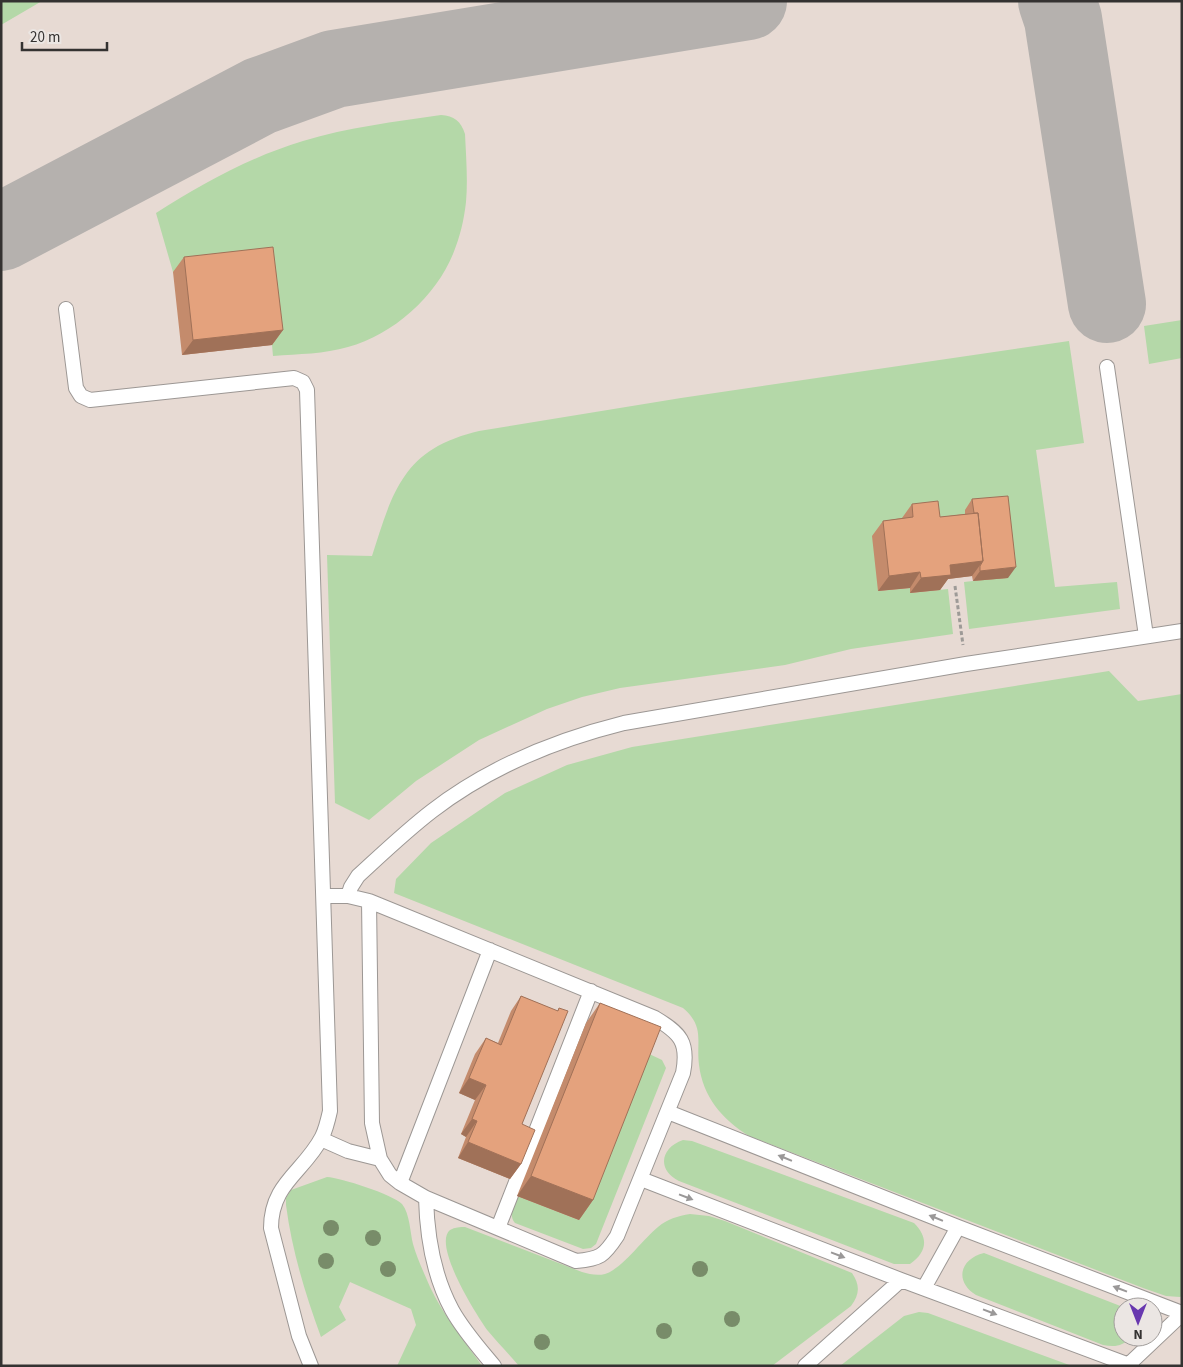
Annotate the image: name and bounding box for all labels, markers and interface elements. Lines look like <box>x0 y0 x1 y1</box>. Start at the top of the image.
scale bar <box>22 20 108 52</box>
text: 20 m <box>30 27 60 48</box>
one-way arrow <box>777 1154 792 1161</box>
one-way arrow <box>679 1193 693 1201</box>
one-way arrow <box>928 1214 943 1222</box>
one-way arrow <box>830 1252 845 1259</box>
one-way arrow <box>1112 1285 1127 1293</box>
north arrow <box>1113 1297 1163 1347</box>
one-way arrow <box>983 1308 998 1316</box>
text: N <box>1133 1324 1143 1344</box>

